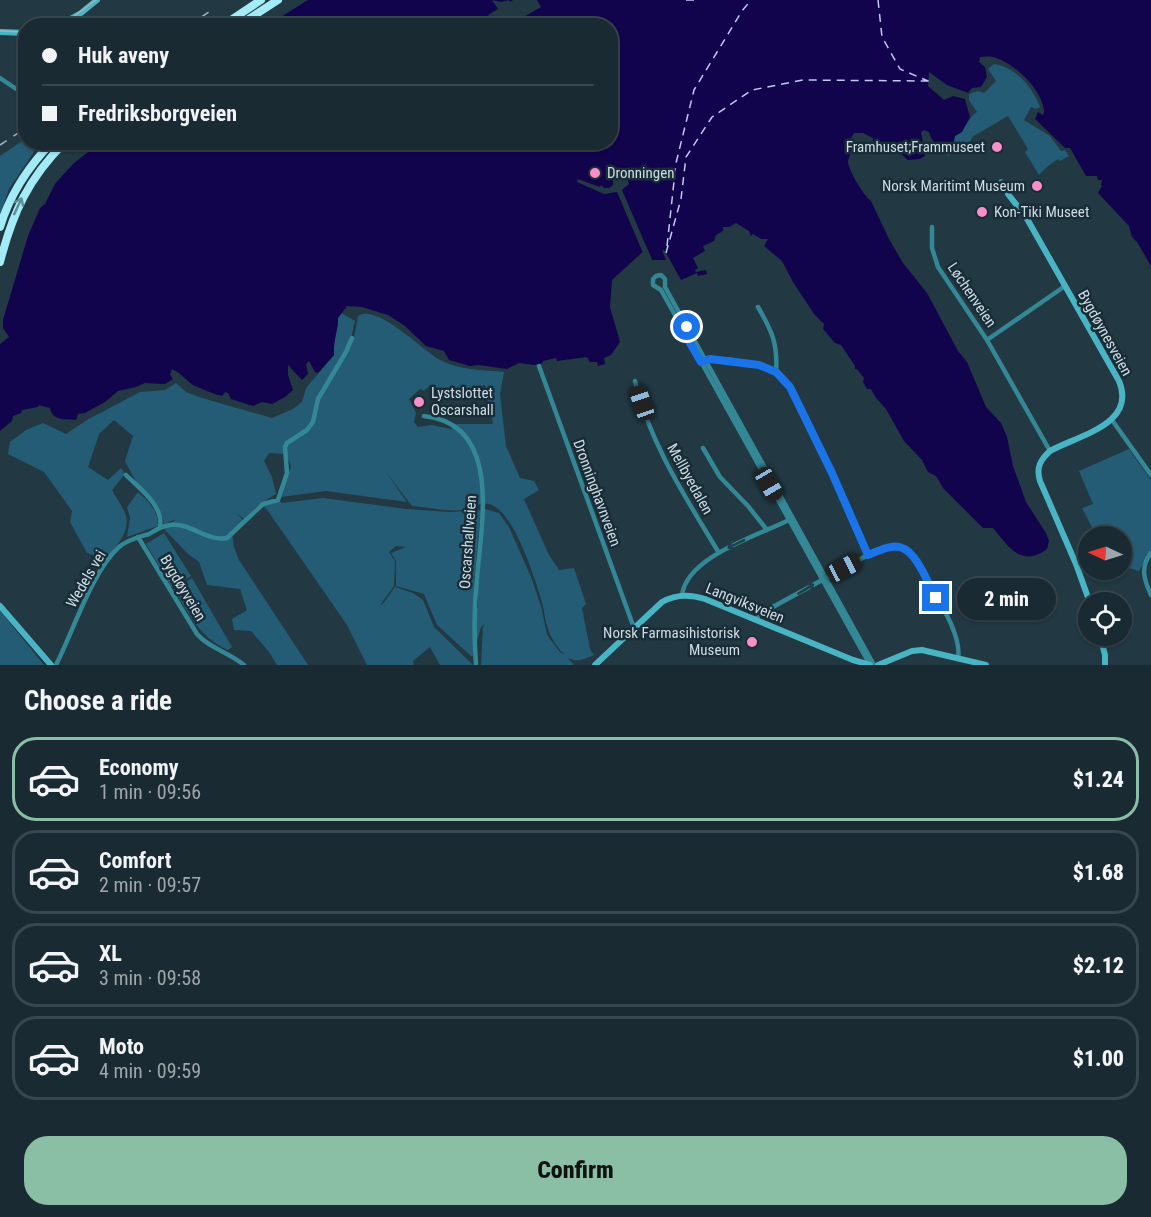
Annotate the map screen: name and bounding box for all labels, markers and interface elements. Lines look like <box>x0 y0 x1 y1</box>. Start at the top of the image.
text: Huk aveny <box>78 43 169 68</box>
text: Fredriksborgveien <box>78 101 237 126</box>
place label: Framhuset;Frammuseet <box>846 138 985 156</box>
marker: Framhuset;Frammuseet <box>990 140 1004 154</box>
place label: Dronningen <box>607 164 674 182</box>
marker: Dronningen <box>588 166 602 180</box>
place label: Norsk Maritimt Museum <box>882 177 1025 195</box>
marker: Norsk Maritimt Museum <box>1030 179 1044 193</box>
one-way arrow <box>12 198 24 216</box>
place label: Kon-Tiki Museet <box>994 203 1089 221</box>
marker: Kon-Tiki Museet <box>975 205 989 219</box>
street label: Løchenveien <box>944 259 1000 331</box>
street label: Bygdøynesveien <box>1074 287 1136 379</box>
route start <box>673 313 700 340</box>
car <box>628 383 656 423</box>
place label: Lystslottet Oscarshall <box>431 384 494 419</box>
marker: Lystslottet Oscarshall <box>412 395 426 409</box>
street label: Dronninghavnveien <box>569 437 625 549</box>
street label: Mellbyedalen <box>663 440 717 518</box>
car <box>752 464 786 504</box>
street label: Oscarshallveien <box>456 495 480 589</box>
north arrow <box>1078 526 1132 580</box>
map controls <box>1078 526 1132 646</box>
one-way arrow <box>728 539 746 551</box>
street label: Wedels vei <box>62 547 110 611</box>
street label: Bygdøyveien <box>156 552 210 624</box>
car <box>824 552 864 584</box>
callout: 2 min <box>957 577 1056 619</box>
street label: Langviksveien <box>703 579 787 627</box>
one-way arrow <box>797 583 814 595</box>
route end <box>922 584 949 611</box>
text: 2 min <box>984 587 1029 611</box>
button: locate <box>1078 592 1132 646</box>
place label: Norsk Farmasihistorisk Museum <box>603 624 740 659</box>
marker: Norsk Farmasihistorisk Museum <box>745 635 759 649</box>
text: Choose a ride <box>24 685 172 717</box>
icon: car <box>27 752 81 806</box>
text: Economy <box>99 755 179 780</box>
text: $1.24 <box>1073 767 1124 792</box>
text: 1 min · 09:56 <box>99 780 201 804</box>
icon: car <box>27 845 81 899</box>
text: Comfort <box>99 848 172 873</box>
text: $1.68 <box>1073 860 1124 885</box>
text: 2 min · 09:57 <box>99 873 201 897</box>
icon: car <box>27 938 81 992</box>
text: XL <box>99 941 122 966</box>
text: $2.12 <box>1073 953 1124 978</box>
text: 3 min · 09:58 <box>99 966 201 990</box>
icon: car <box>27 1031 81 1085</box>
text: Moto <box>99 1034 144 1059</box>
text: $1.00 <box>1073 1046 1124 1071</box>
text: 4 min · 09:59 <box>99 1059 201 1083</box>
button: Confirm <box>24 1136 1127 1205</box>

